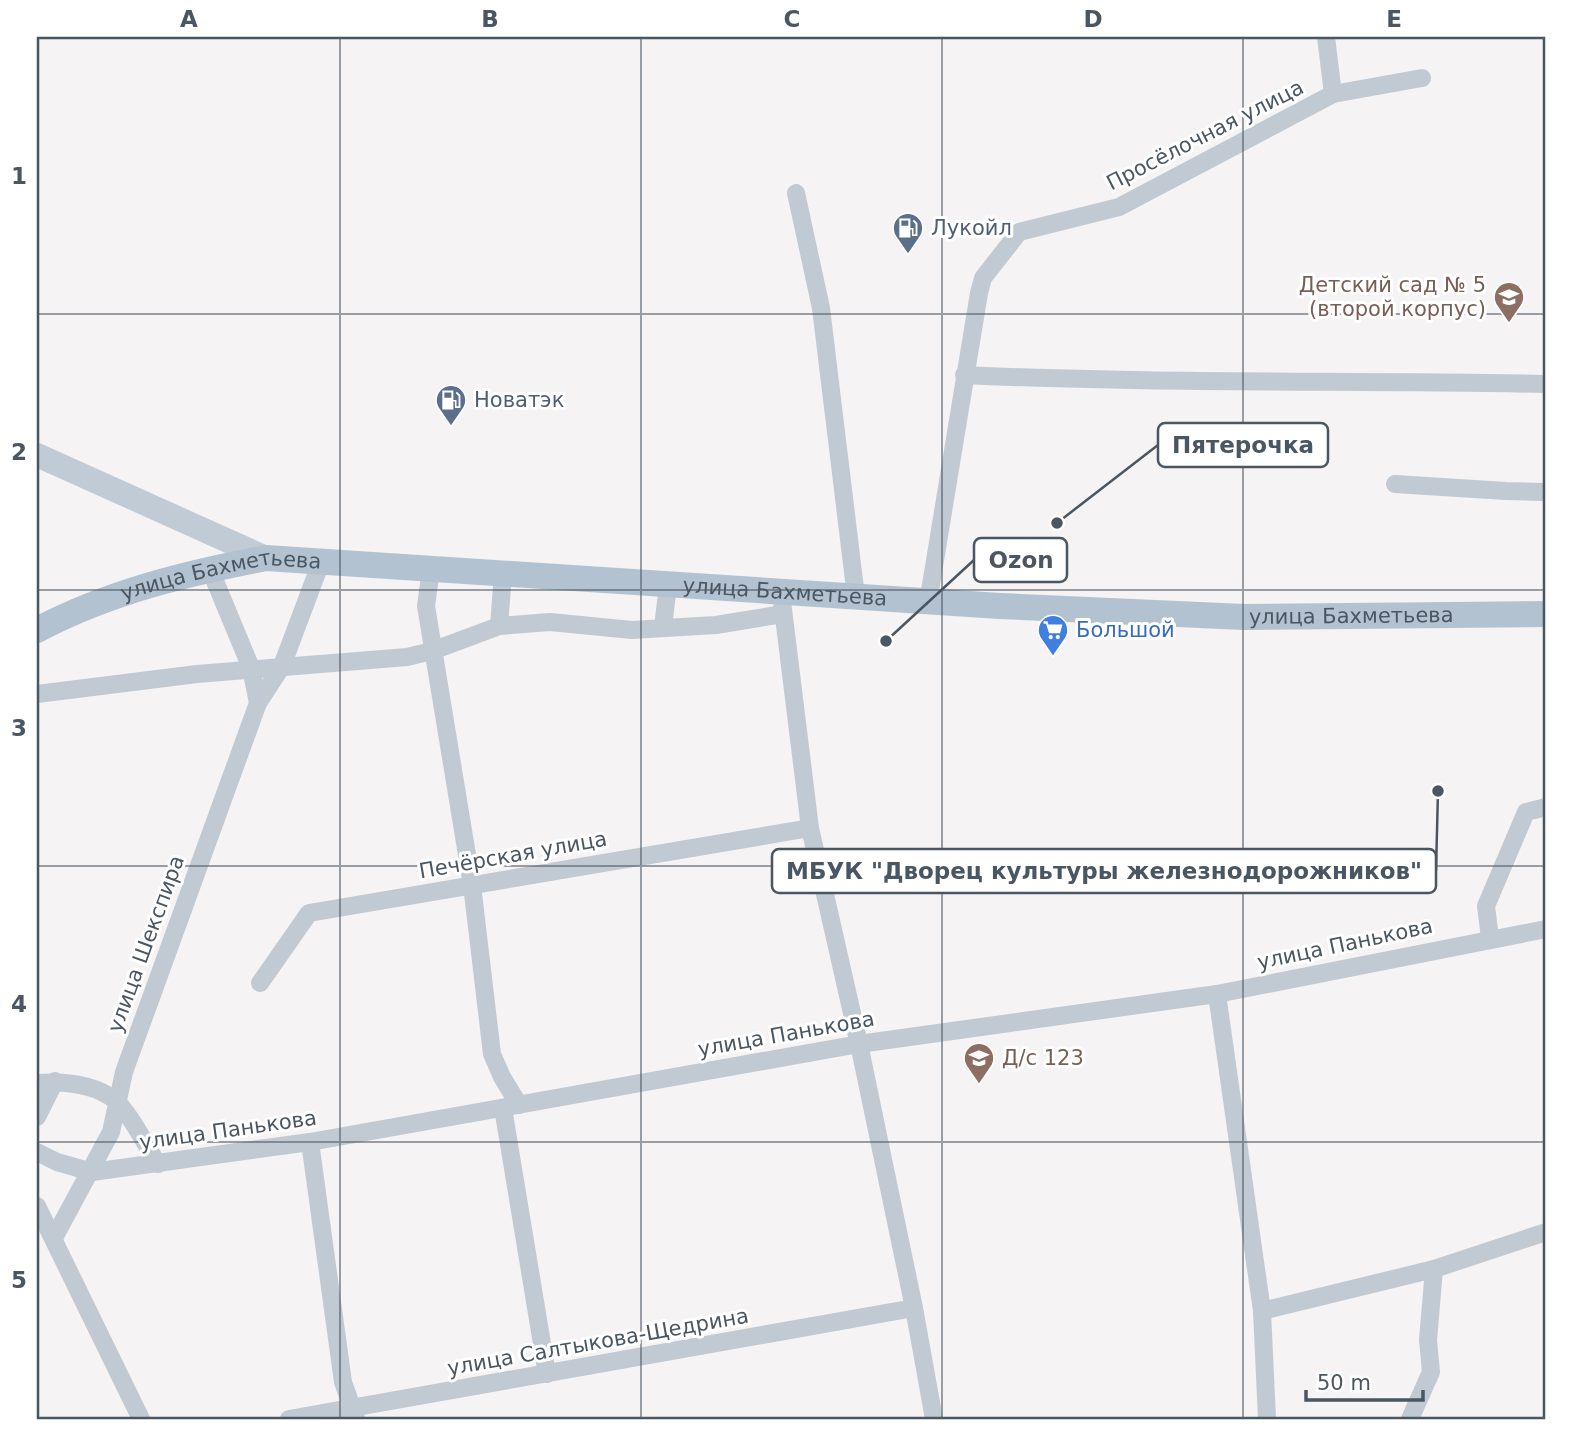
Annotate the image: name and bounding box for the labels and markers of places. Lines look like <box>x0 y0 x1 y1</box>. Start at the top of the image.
fuel station icon: Лукойл <box>891 211 925 255</box>
place label: Лукойл <box>931 216 1012 240</box>
place label: Детский сад № 5 (второй корпус) <box>1299 273 1486 321</box>
school or university icon: Детский сад № 5 (второй корпус) <box>1492 280 1526 324</box>
fuel station icon: Новатэк <box>434 383 468 427</box>
place label: Новатэк <box>474 388 564 412</box>
callout: Пятерочка <box>1158 423 1328 467</box>
callout: Ozon <box>974 538 1067 582</box>
supermarket icon: Большой <box>1036 613 1070 657</box>
place label: Большой <box>1076 618 1175 642</box>
callout: МБУК "Дворец культуры железнодорожников" <box>772 849 1436 893</box>
school or university icon: Д/с 123 <box>962 1041 996 1085</box>
place label: Д/с 123 <box>1002 1046 1084 1070</box>

